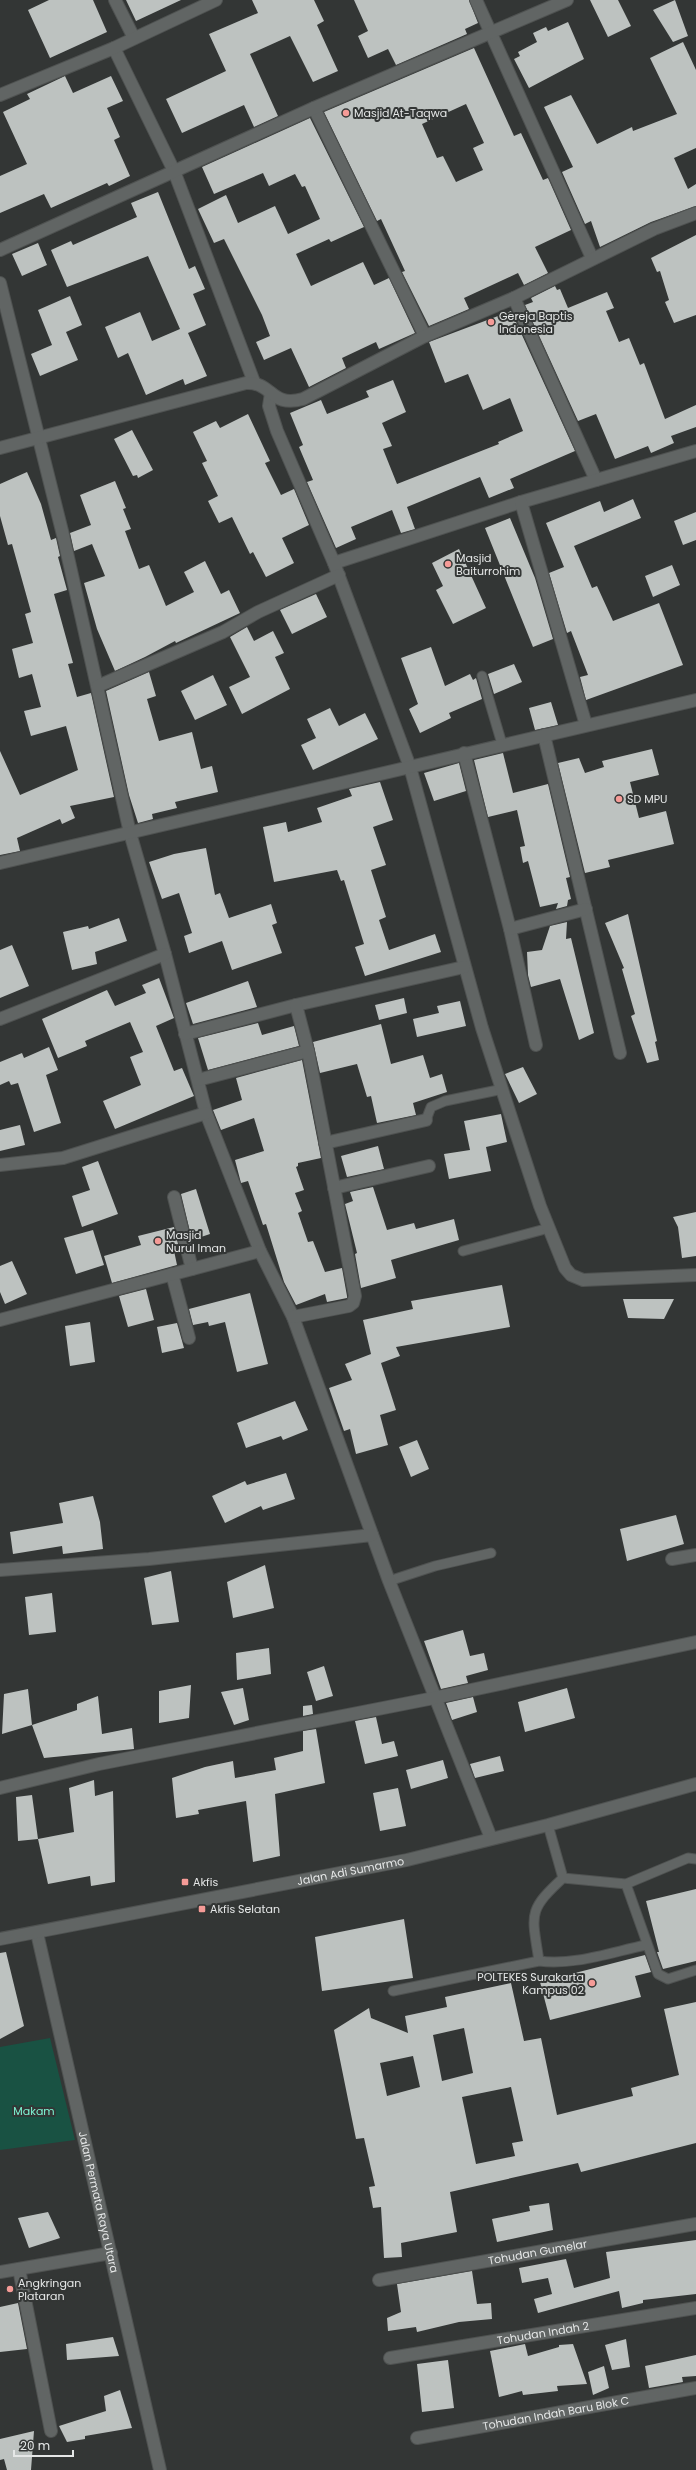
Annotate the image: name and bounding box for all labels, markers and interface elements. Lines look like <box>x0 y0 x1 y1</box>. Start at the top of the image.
place label: Masjid At-Taqwa <box>354 105 447 121</box>
marker: Masjid At-Taqwa <box>341 108 351 118</box>
place label: Gereja Baptis Indonesia <box>499 308 573 337</box>
marker: Gereja Baptis Indonesia <box>486 317 496 327</box>
place label: Masjid Baiturrohim <box>456 550 520 579</box>
marker: Masjid Baiturrohim <box>443 559 453 569</box>
place label: SD MPU <box>627 791 667 807</box>
marker: SD MPU <box>614 794 624 804</box>
place label: Masjid Nurul Iman <box>166 1227 226 1256</box>
marker: Masjid Nurul Iman <box>153 1236 163 1246</box>
street label: Jalan Adi Sumarmo <box>296 1853 405 1889</box>
place label: Akfis <box>193 1874 218 1890</box>
marker: Akfis <box>180 1877 190 1887</box>
place label: Akfis Selatan <box>210 1901 280 1917</box>
marker: Akfis Selatan <box>197 1904 207 1914</box>
place label: POLTEKES Surakarta Kampus 02 <box>477 1969 584 1998</box>
marker: POLTEKES Surakarta Kampus 02 <box>587 1978 597 1988</box>
park label: Makam <box>13 2103 55 2119</box>
street label: Jalan Permata Raya Utara <box>75 2130 123 2275</box>
street label: Tohudan Gumelar <box>487 2235 588 2269</box>
place label: Angkringan Plataran <box>18 2275 81 2304</box>
marker: Angkringan Plataran <box>5 2284 15 2294</box>
street label: Tohudan Indah 2 <box>496 2318 590 2348</box>
street label: Tohudan Indah Baru Blok C <box>481 2392 630 2434</box>
scale bar <box>14 2432 73 2458</box>
text: 20 m <box>20 2437 50 2454</box>

